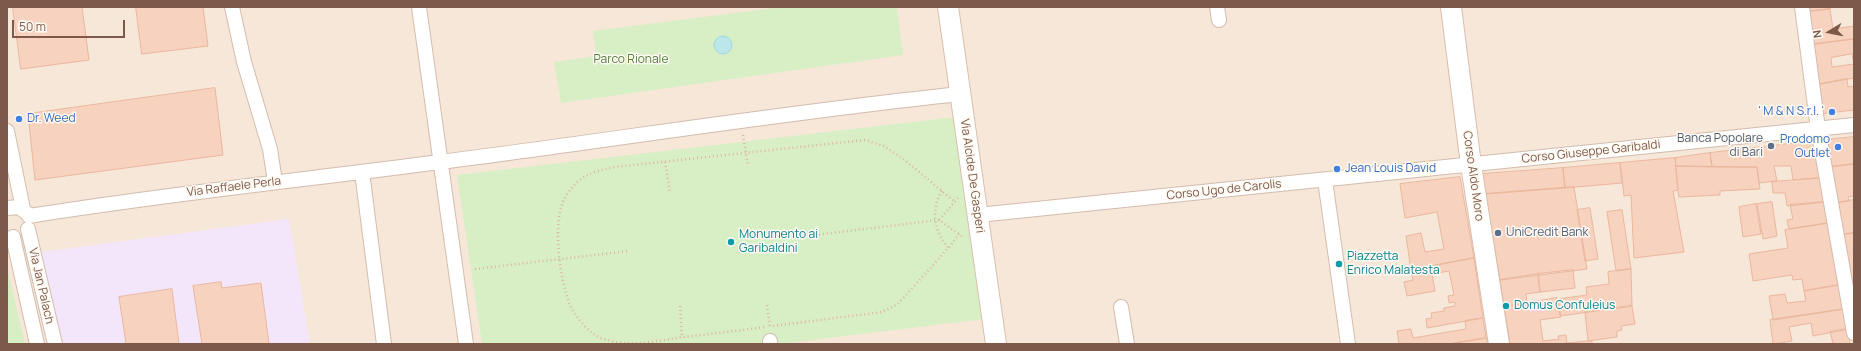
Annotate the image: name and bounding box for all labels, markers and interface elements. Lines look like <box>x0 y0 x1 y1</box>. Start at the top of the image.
scale bar <box>14 12 127 38</box>
north arrow <box>1809 12 1849 52</box>
text: 50 m <box>19 18 46 35</box>
text: N <box>1809 29 1825 39</box>
park label: Parco Rionale <box>594 53 668 67</box>
place label: ' M & N S.r.l. ' <box>1758 105 1824 119</box>
marker: ' M & N S.r.l. ' <box>1827 107 1837 117</box>
place label: Dr. Weed <box>27 112 76 126</box>
marker: Dr. Weed <box>14 114 24 124</box>
street label: Via Alcide De Gasperi <box>957 118 987 234</box>
street label: Corso Aldo Moro <box>1460 130 1486 222</box>
place label: Banca Popolare di Bari <box>1677 132 1763 160</box>
place label: Prodomo Outlet <box>1780 133 1830 161</box>
street label: Corso Giuseppe Garibaldi <box>1521 138 1661 166</box>
marker: Banca Popolare di Bari <box>1766 141 1776 151</box>
marker: Prodomo Outlet <box>1833 142 1843 152</box>
place label: Jean Louis David <box>1345 162 1436 176</box>
marker: Jean Louis David <box>1332 164 1342 174</box>
street label: Via Raffaele Perla <box>186 174 282 200</box>
street label: Corso Ugo de Carolis <box>1166 177 1282 203</box>
place label: UniCredit Bank <box>1506 226 1588 240</box>
place label: Monumento ai Garibaldini <box>739 228 818 256</box>
marker: UniCredit Bank <box>1493 228 1503 238</box>
marker: Monumento ai Garibaldini <box>726 237 736 247</box>
street label: Via Jan Palach <box>25 247 57 325</box>
place label: Piazzetta Enrico Malatesta <box>1347 250 1440 278</box>
marker: Piazzetta Enrico Malatesta <box>1334 259 1344 269</box>
place label: Domus Confuleius <box>1514 299 1615 313</box>
marker: Domus Confuleius <box>1501 301 1511 311</box>

